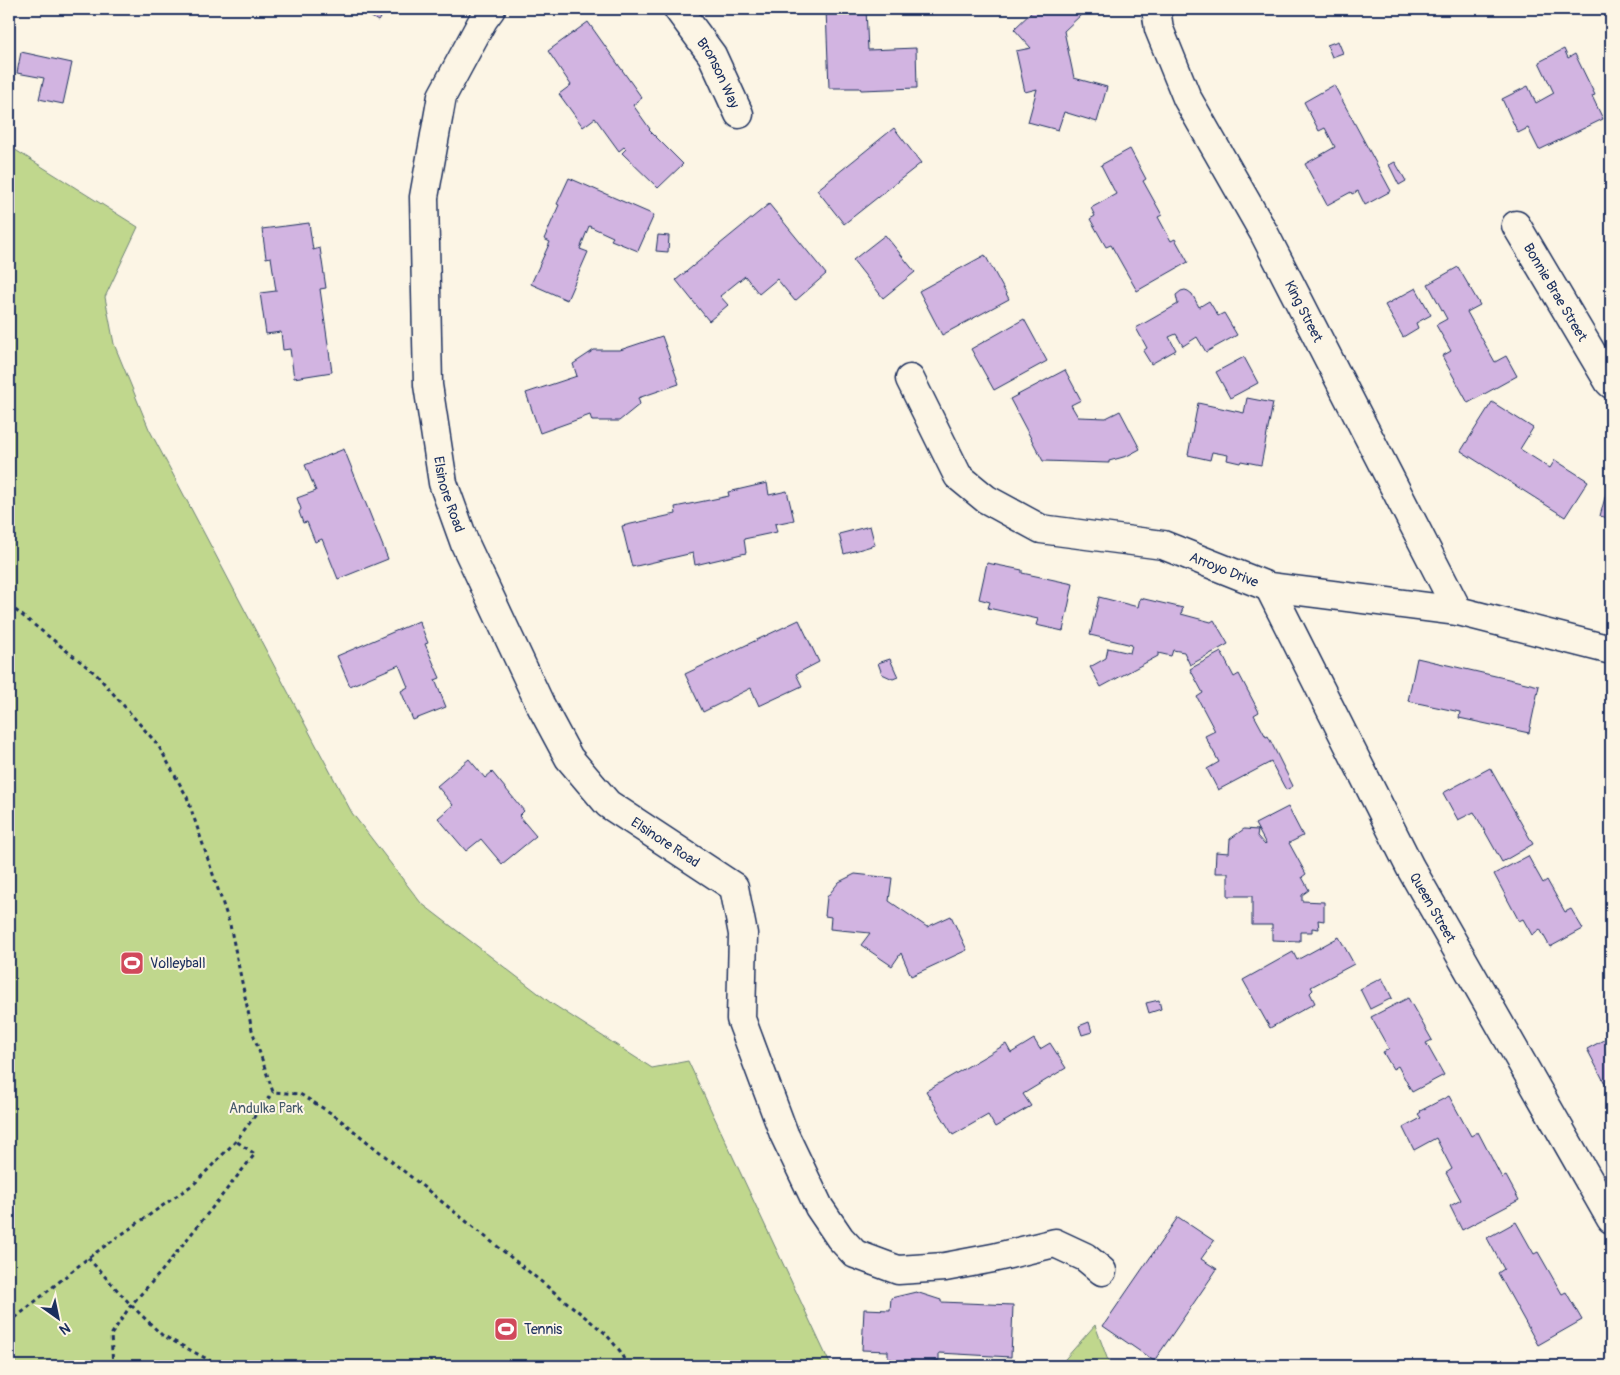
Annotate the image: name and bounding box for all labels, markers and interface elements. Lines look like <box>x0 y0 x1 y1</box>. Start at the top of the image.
street label: Bronson Way <box>694 34 744 111</box>
street label: Bonnie Brae Street <box>1520 240 1592 345</box>
street label: King Street <box>1281 278 1327 345</box>
street label: Elsinore Road <box>431 455 469 535</box>
street label: Arroyo Drive <box>1187 548 1261 591</box>
street label: Elsinore Road <box>628 813 703 871</box>
street label: Queen Street <box>1406 869 1460 946</box>
sports icon: Volleyball <box>119 950 145 976</box>
place label: Volleyball <box>150 955 206 972</box>
park label: Andulka Park <box>229 1100 303 1117</box>
north arrow <box>32 1292 82 1342</box>
sports icon: Tennis <box>493 1316 519 1342</box>
text: N <box>56 1319 73 1338</box>
place label: Tennis <box>524 1321 563 1338</box>

